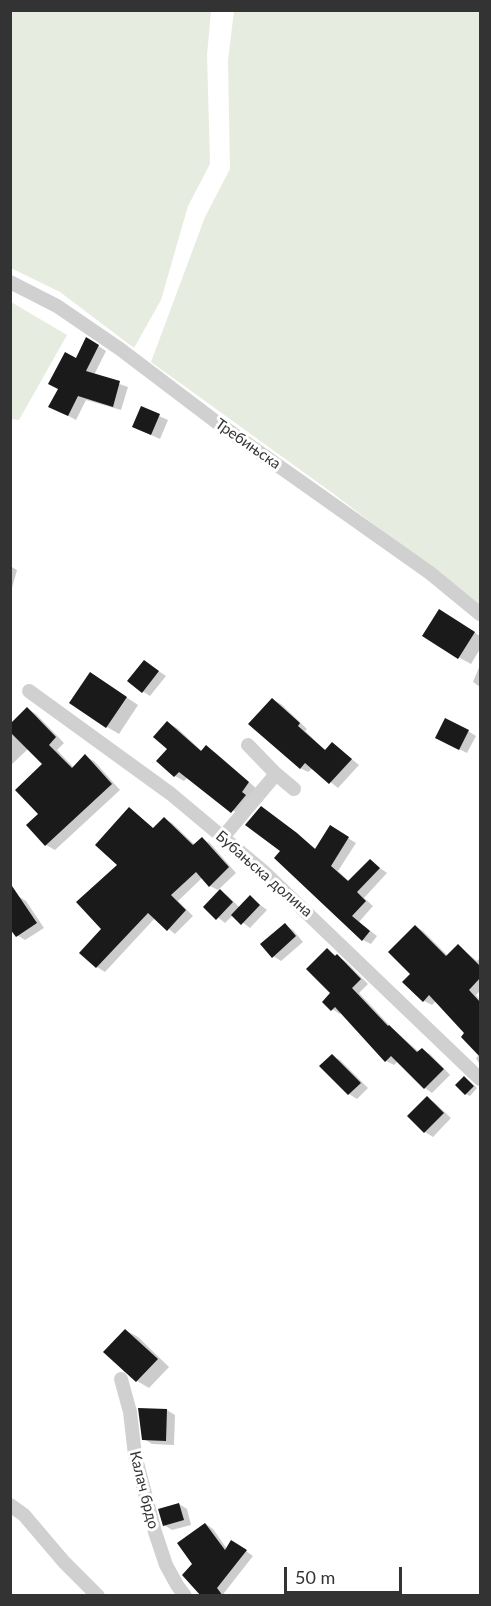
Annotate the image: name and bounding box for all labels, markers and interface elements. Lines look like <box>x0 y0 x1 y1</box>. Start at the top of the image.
street label: Требињска <box>212 415 284 473</box>
street label: Бубањска долина <box>212 827 316 921</box>
street label: Калач брдо <box>126 1449 162 1531</box>
scale bar <box>287 1555 406 1593</box>
text: 50 m <box>295 1566 335 1588</box>

